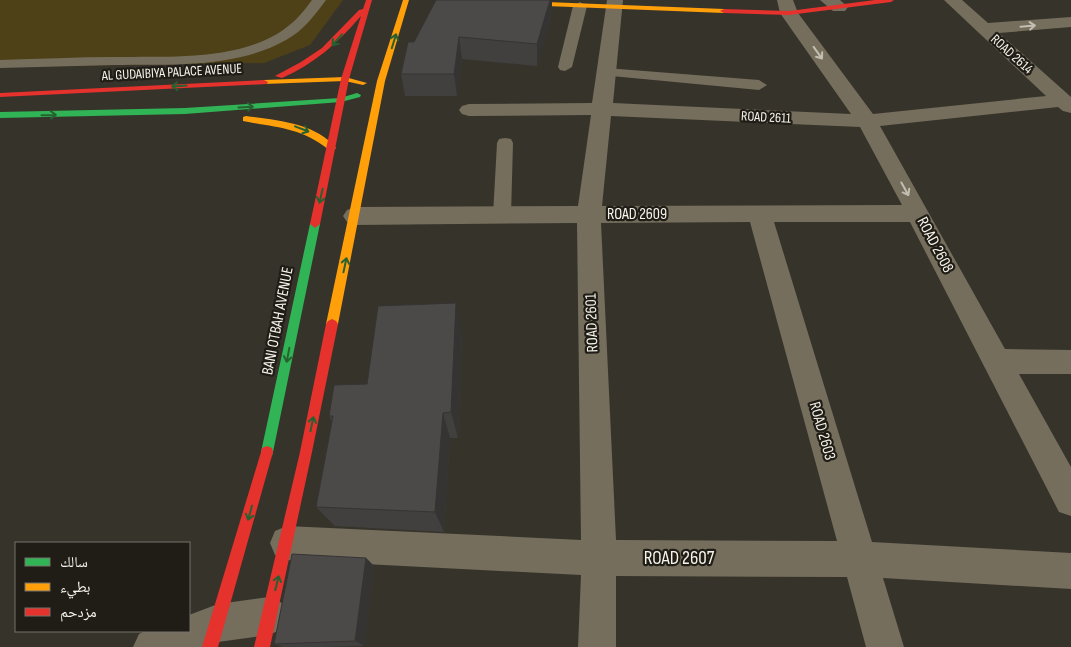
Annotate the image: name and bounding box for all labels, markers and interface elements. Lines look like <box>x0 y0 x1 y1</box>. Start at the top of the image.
one-way arrow <box>1019 21 1035 30</box>
street label: ROAD 2614 <box>987 31 1037 77</box>
one-way arrow <box>331 33 343 46</box>
one-way arrow <box>390 33 399 49</box>
one-way arrow <box>812 46 823 59</box>
street label: AL GUDAIBIYA PALACE AVENUE <box>100 60 243 84</box>
one-way arrow <box>172 82 188 91</box>
one-way arrow <box>238 103 254 112</box>
street label: ROAD 2611 <box>741 107 792 127</box>
one-way arrow <box>40 110 56 119</box>
one-way arrow <box>295 126 310 135</box>
one-way arrow <box>900 182 910 197</box>
one-way arrow <box>316 188 325 204</box>
street label: ROAD 2609 <box>607 205 667 224</box>
street label: ROAD 2608 <box>913 214 957 276</box>
one-way arrow <box>341 257 350 273</box>
street label: BANI OTBAH AVENUE <box>258 265 298 377</box>
street label: ROAD 2601 <box>581 293 603 353</box>
one-way arrow <box>282 347 292 363</box>
street label: ROAD 2603 <box>805 400 839 462</box>
one-way arrow <box>308 416 317 432</box>
one-way arrow <box>244 504 254 520</box>
legend <box>15 542 190 632</box>
street label: ROAD 2607 <box>644 547 715 570</box>
text: سالك <box>60 553 88 572</box>
one-way arrow <box>273 575 282 591</box>
text: بطيء <box>60 578 90 599</box>
text: مزدحم <box>60 603 97 622</box>

